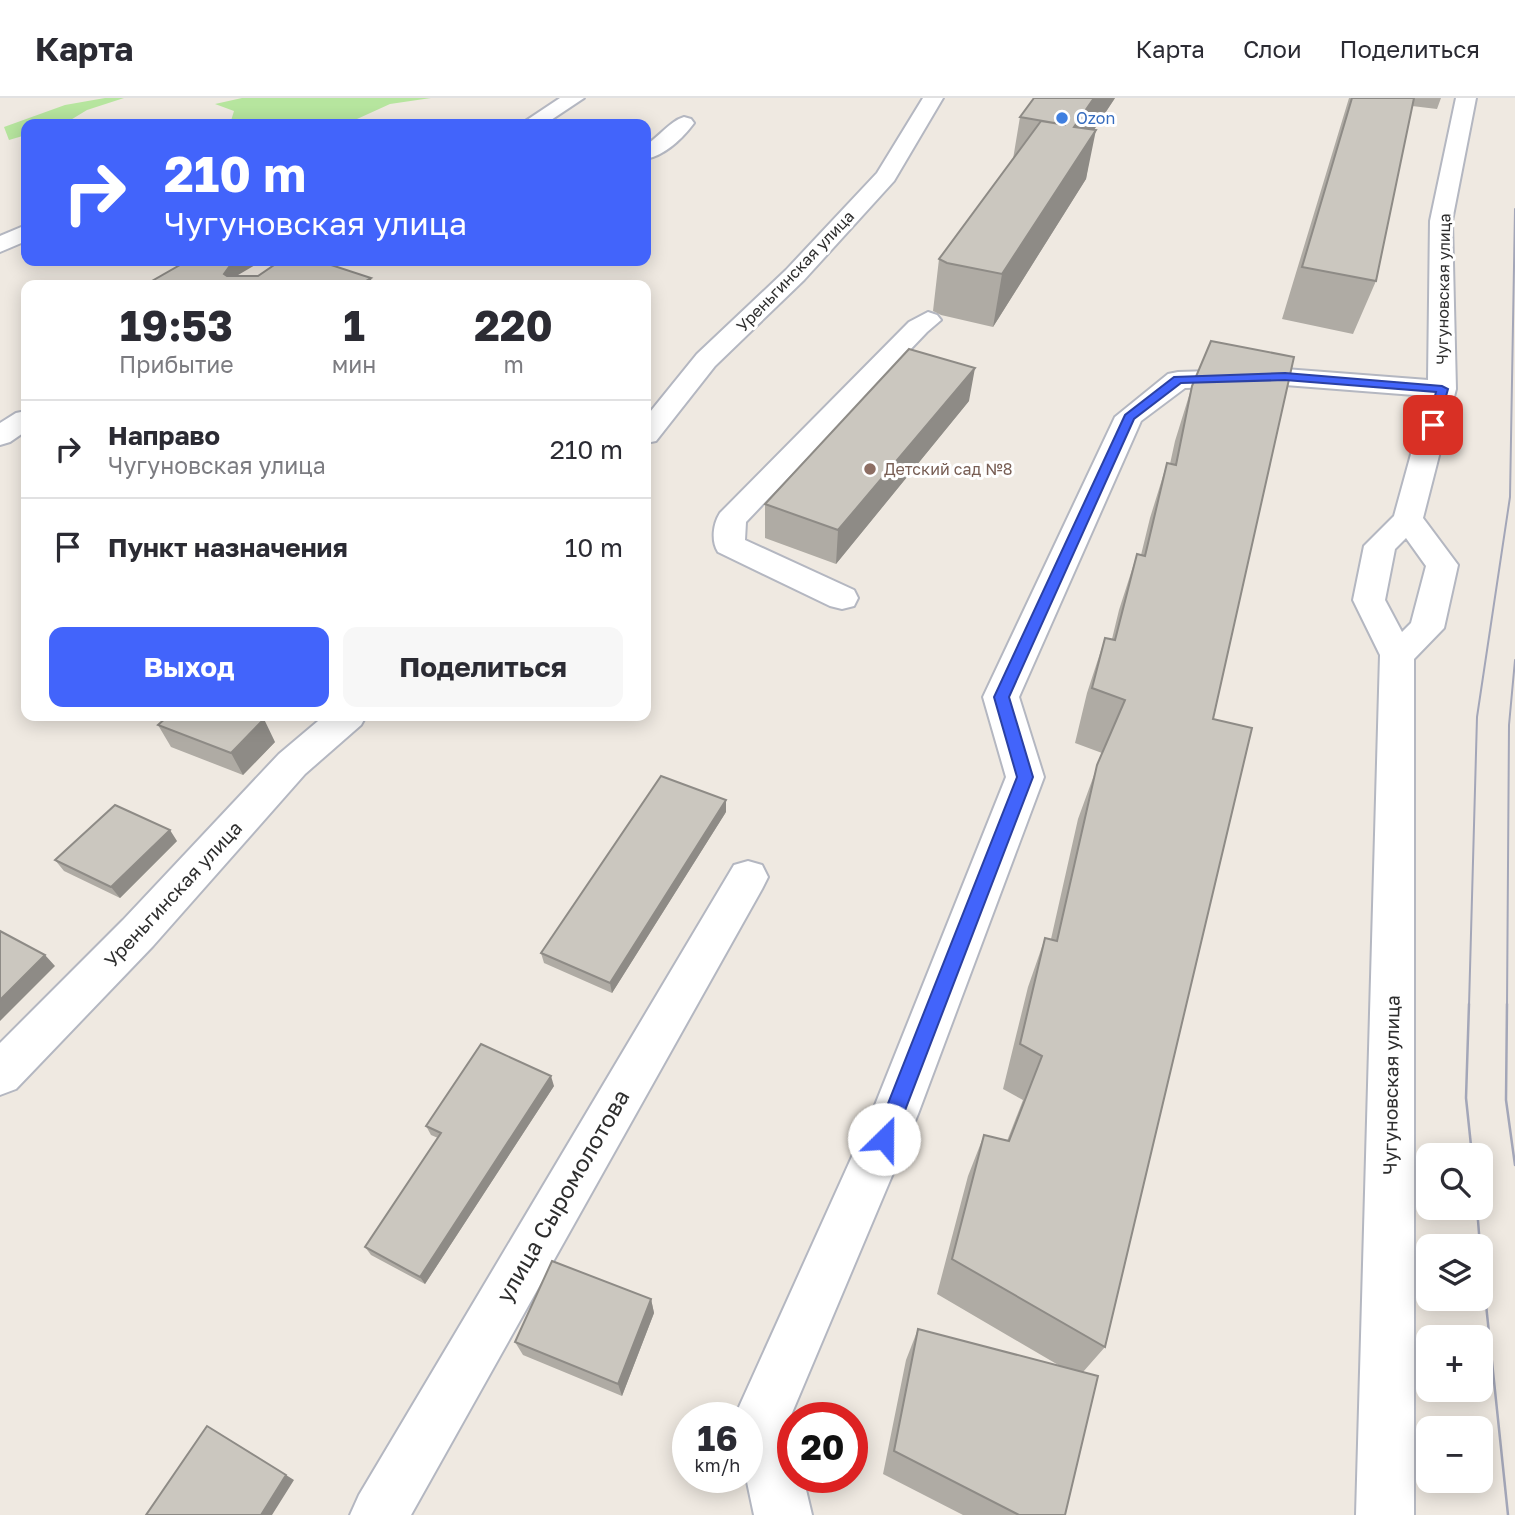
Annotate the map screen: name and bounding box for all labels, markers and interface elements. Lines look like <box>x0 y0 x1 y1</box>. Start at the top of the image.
text: Карта <box>35 29 134 68</box>
text: Карта <box>1135 34 1205 63</box>
text: Слои <box>1243 34 1302 63</box>
text: Поделиться <box>1340 34 1480 63</box>
place label: Ozon <box>1076 108 1115 128</box>
marker: Ozon <box>1054 110 1070 126</box>
text: 210 m <box>164 144 306 203</box>
icon: right <box>49 147 140 238</box>
text: Чугуновская улица <box>164 204 467 242</box>
street label: Уреньгинская улица <box>732 206 858 336</box>
street label: Чугуновская улица <box>1432 213 1454 365</box>
text: 19:53 <box>120 300 233 350</box>
text: 1 <box>343 300 365 350</box>
text: 220 <box>474 300 553 350</box>
text: Прибытие <box>119 350 234 378</box>
text: мин <box>332 350 376 378</box>
text: m <box>503 350 524 378</box>
pin <box>1403 395 1463 455</box>
icon: arrive <box>1414 406 1452 444</box>
text: Направо <box>108 420 220 451</box>
icon: right <box>49 430 87 468</box>
text: 210 m <box>550 434 623 465</box>
text: Чугуновская улица <box>108 451 326 479</box>
place label: Детский сад №8 <box>884 459 1012 479</box>
marker: Детский сад №8 <box>862 461 878 477</box>
icon: arrive <box>49 528 87 566</box>
text: Пункт назначения <box>108 532 348 563</box>
text: 10 m <box>565 532 623 563</box>
button: Выход <box>49 627 329 707</box>
button: Поделиться <box>343 627 623 707</box>
street label: Уреньгинская улица <box>99 816 246 971</box>
street label: Чугуновская улица <box>1377 995 1404 1175</box>
street label: улица Сыромолотова <box>490 1084 635 1307</box>
position arrow <box>847 1102 921 1176</box>
map controls <box>1416 1143 1493 1493</box>
button: search <box>1416 1143 1493 1220</box>
button: layers <box>1416 1234 1493 1311</box>
button: + <box>1416 1325 1493 1402</box>
speed limit sign: 20 <box>777 1402 868 1493</box>
button: − <box>1416 1416 1493 1493</box>
text: 16 <box>697 1417 738 1459</box>
text: km/h <box>695 1454 740 1476</box>

